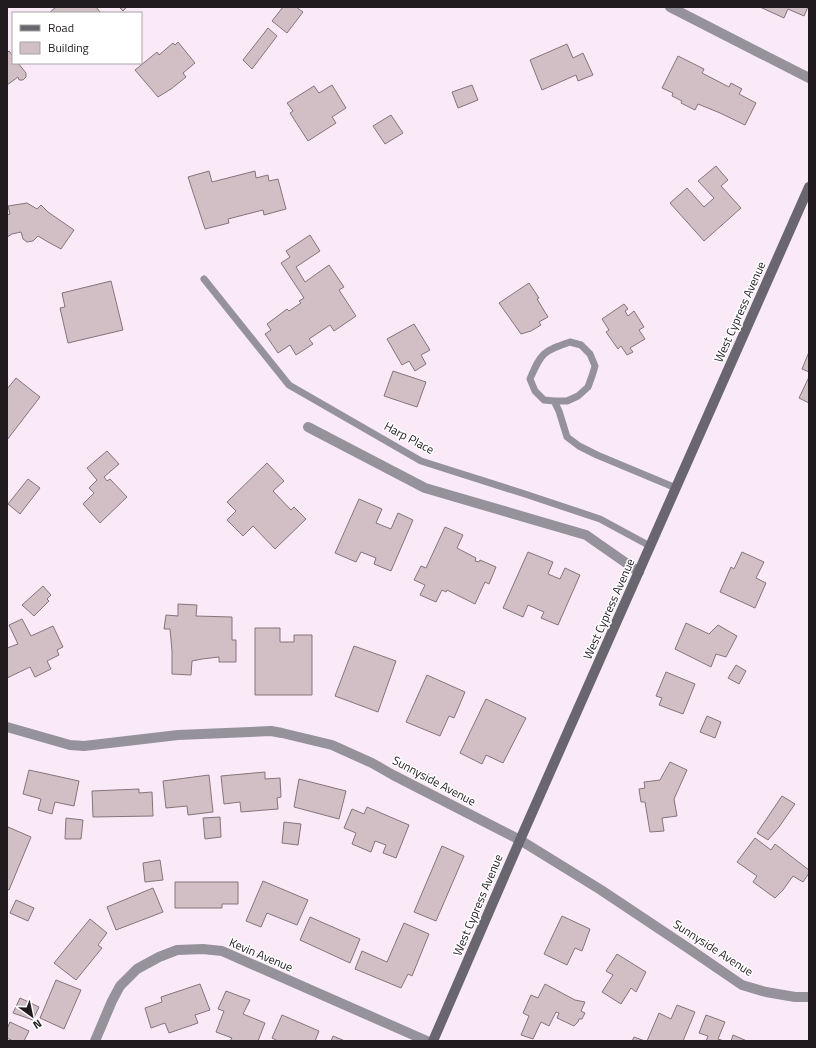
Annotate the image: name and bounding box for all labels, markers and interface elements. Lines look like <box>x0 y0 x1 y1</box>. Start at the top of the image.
legend <box>12 12 142 64</box>
text: Road <box>48 18 74 37</box>
text: Building <box>48 38 89 57</box>
street label: West Cypress Avenue <box>709 258 770 365</box>
street label: Harp Place <box>381 416 438 459</box>
street label: West Cypress Avenue <box>578 555 639 662</box>
street label: Sunnyside Avenue <box>389 751 479 811</box>
street label: West Cypress Avenue <box>448 851 508 959</box>
street label: Sunnyside Avenue <box>669 915 757 981</box>
street label: Kevin Avenue <box>226 933 296 976</box>
north arrow <box>12 996 52 1036</box>
text: N <box>30 1016 45 1033</box>

